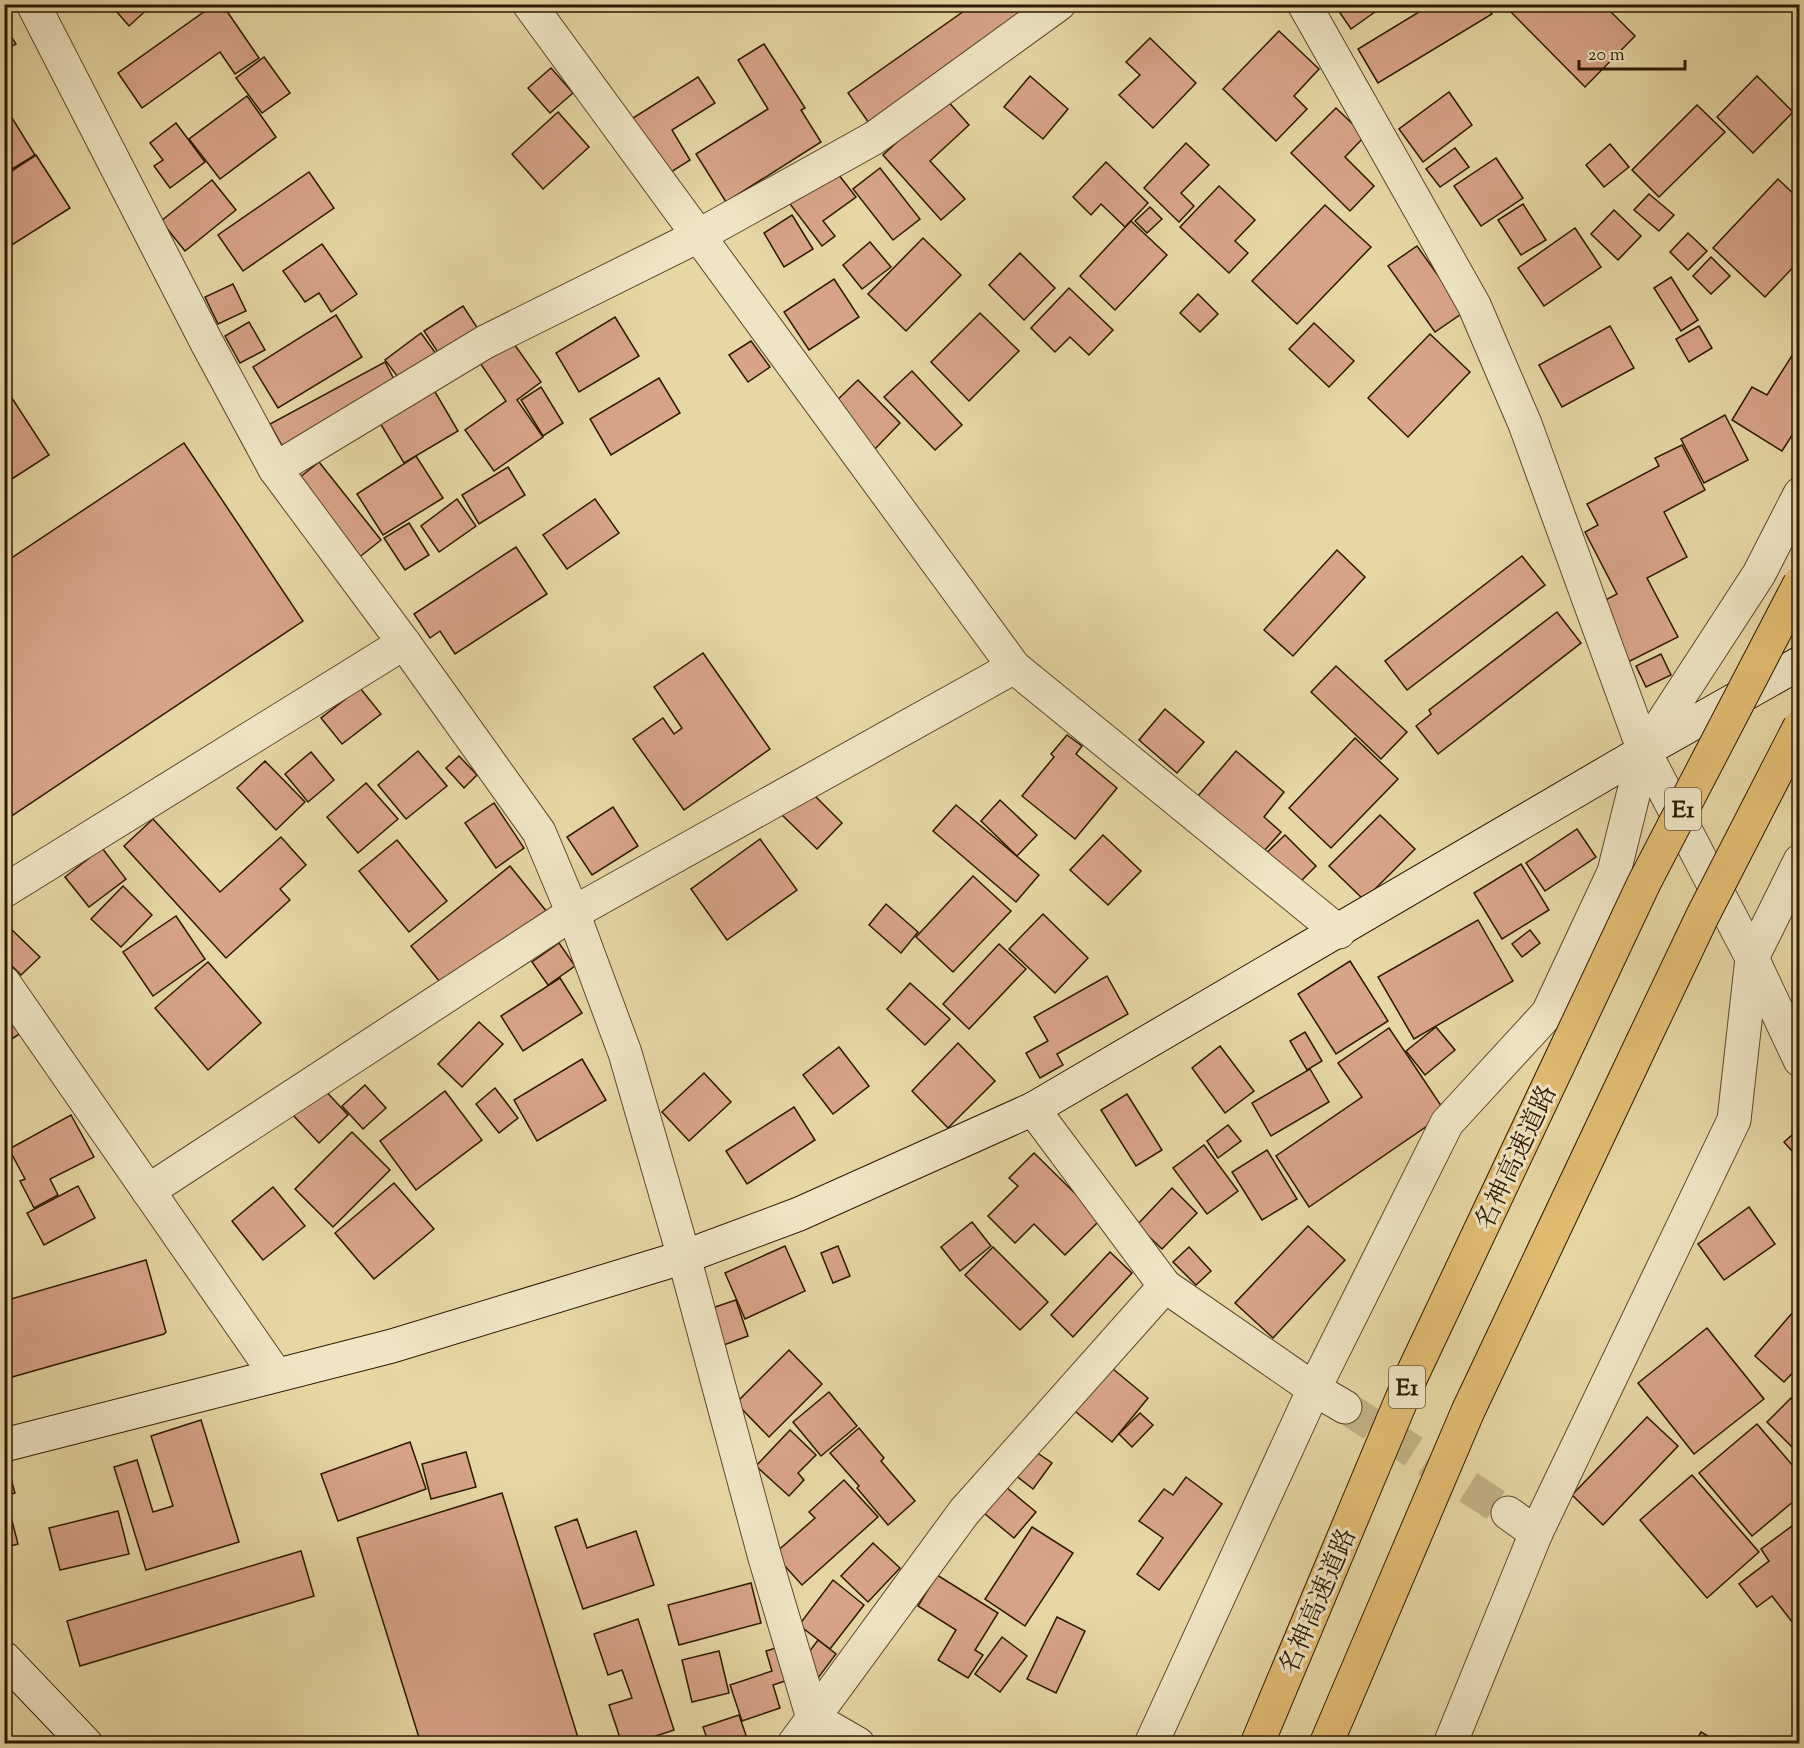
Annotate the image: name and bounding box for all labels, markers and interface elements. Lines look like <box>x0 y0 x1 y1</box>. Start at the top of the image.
scale bar <box>1579 33 1686 71</box>
text: 20 m <box>1588 43 1625 69</box>
road number: E1 <box>1665 788 1701 830</box>
street label: 名神高速道路 <box>1468 1080 1567 1237</box>
road number: E1 <box>1389 1366 1425 1408</box>
street label: 名神高速道路 <box>1272 1523 1367 1681</box>

